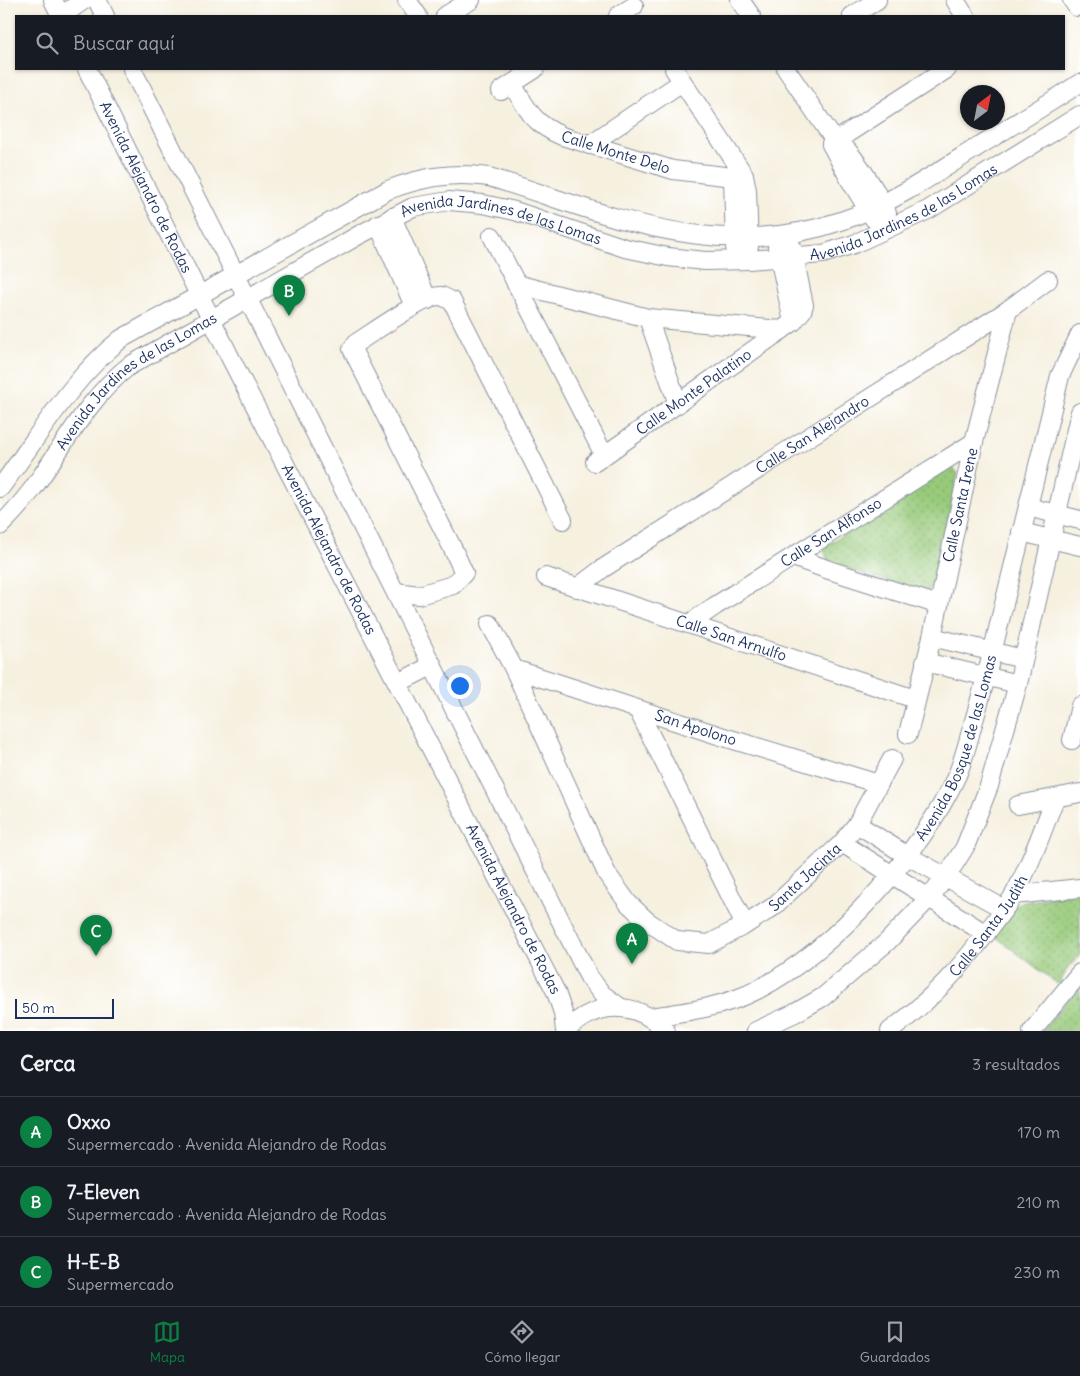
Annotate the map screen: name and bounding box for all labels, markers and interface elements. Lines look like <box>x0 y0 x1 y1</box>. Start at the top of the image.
search box <box>15 15 1065 70</box>
icon: search <box>33 29 61 57</box>
text: Buscar aquí <box>73 31 174 55</box>
north arrow <box>960 85 1005 130</box>
street label: Avenida Alejandro de Rodas <box>96 98 197 276</box>
street label: Calle Monte Delo <box>559 126 673 178</box>
street label: Avenida Jardines de las Lomas <box>809 159 1001 264</box>
street label: Avenida Jardines de las Lomas <box>397 191 604 248</box>
pin: B <box>273 275 305 316</box>
street label: Avenida Jardines de las Lomas <box>52 308 220 453</box>
street label: Calle Monte Palatino <box>632 344 755 439</box>
street label: Calle San Alejandro <box>752 391 872 478</box>
street label: Calle Santa Irene <box>938 446 981 564</box>
street label: Avenida Alejandro de Rodas <box>278 461 381 638</box>
street label: Calle San Alfonso <box>777 493 885 571</box>
street label: Calle San Arnulfo <box>673 611 789 665</box>
street label: Avenida Bosque de las Lomas <box>911 653 1000 844</box>
your location <box>447 673 473 699</box>
street label: San Apolono <box>653 705 739 749</box>
street label: Avenida Alejandro de Rodas <box>462 820 566 997</box>
street label: Santa Jacinta <box>765 838 845 915</box>
street label: Calle Santa Judith <box>945 872 1032 981</box>
pin: C <box>80 915 112 956</box>
pin: A <box>616 923 648 964</box>
scale bar <box>15 996 114 1019</box>
text: 50 m <box>22 999 55 1017</box>
text: Cerca <box>20 1050 75 1077</box>
text: 3 resultados <box>972 1054 1060 1074</box>
text: Oxxo <box>67 1110 111 1134</box>
text: A <box>31 1122 41 1142</box>
text: 170 m <box>1017 1122 1060 1142</box>
text: Supermercado · Avenida Alejandro de Rodas <box>67 1134 387 1154</box>
text: 7-Eleven <box>67 1180 140 1204</box>
text: B <box>31 1192 41 1212</box>
text: 210 m <box>1017 1192 1060 1212</box>
text: Supermercado · Avenida Alejandro de Rodas <box>67 1204 387 1224</box>
text: H-E-B <box>67 1250 120 1274</box>
text: C <box>31 1262 41 1282</box>
text: 230 m <box>1014 1262 1060 1282</box>
text: Supermercado <box>67 1274 174 1294</box>
tab: Mapa <box>150 1318 185 1366</box>
tab: Cómo llegar <box>485 1318 560 1366</box>
tab: Guardados <box>860 1318 930 1366</box>

